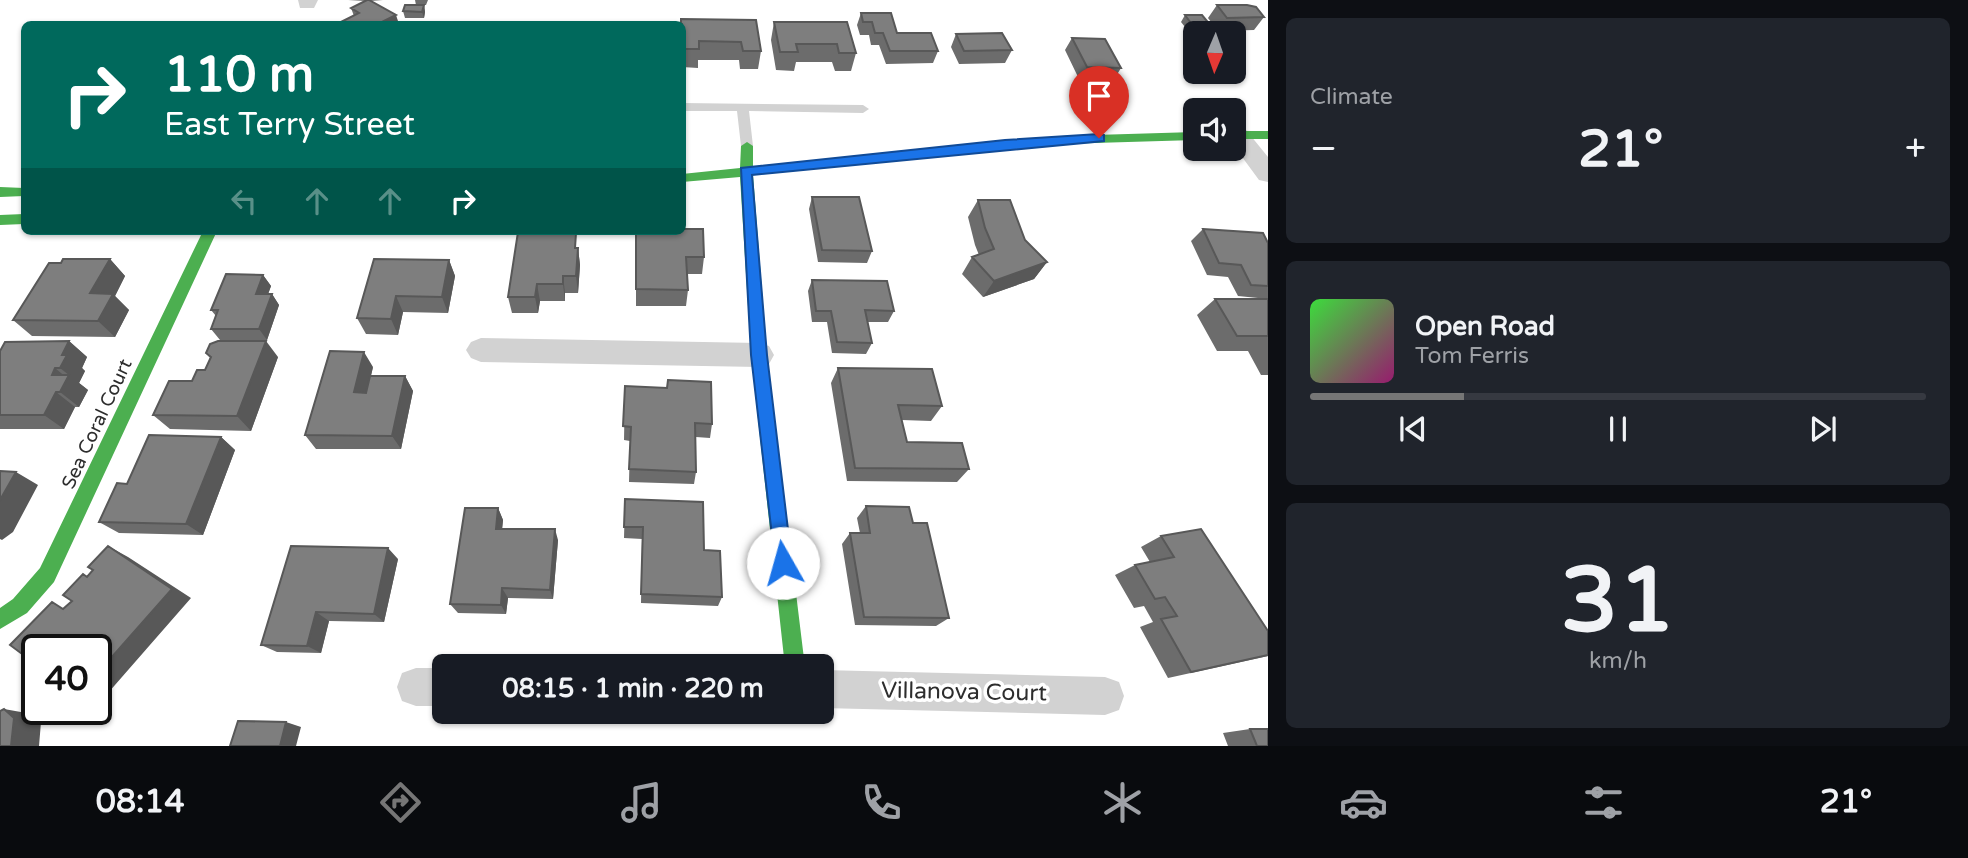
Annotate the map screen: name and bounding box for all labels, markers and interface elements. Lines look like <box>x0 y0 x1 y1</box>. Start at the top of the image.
north arrow <box>1183 21 1246 84</box>
map controls <box>1183 21 1246 161</box>
text: 110 m <box>164 46 314 105</box>
icon: right <box>49 49 140 140</box>
pin <box>1069 66 1129 138</box>
icon: arrive <box>1080 77 1118 115</box>
text: Climate <box>1310 83 1393 111</box>
button: sound <box>1183 98 1246 161</box>
text: East Terry Street <box>164 106 415 144</box>
text: 21° <box>1578 118 1663 181</box>
text: − <box>1310 126 1337 172</box>
text: + <box>1905 126 1926 172</box>
icon: left <box>225 182 263 220</box>
icon: ahead <box>298 182 336 220</box>
icon: ahead <box>371 182 409 220</box>
icon: right <box>444 182 482 220</box>
text: Open Road <box>1415 311 1555 342</box>
text: Tom Ferris <box>1415 342 1529 370</box>
street label: Sea Coral Court <box>57 356 137 492</box>
icon: previous <box>1394 410 1432 448</box>
icon: pause <box>1599 410 1637 448</box>
icon: next <box>1804 410 1842 448</box>
position arrow <box>746 526 820 600</box>
text: 31 <box>1561 546 1675 656</box>
speed limit sign: 40 <box>21 634 112 725</box>
text: km/h <box>1589 647 1647 675</box>
text: 08:15 · 1 min · 220 m <box>502 673 764 704</box>
street label: Villanova Court <box>881 677 1047 707</box>
icon: directions <box>376 778 425 827</box>
icon: music <box>617 778 666 827</box>
icon: phone <box>857 778 906 827</box>
icon: climate <box>1098 778 1147 827</box>
icon: car <box>1339 778 1388 827</box>
icon: filters <box>1579 778 1628 827</box>
text: 08:14 <box>96 783 185 821</box>
text: 21° <box>1820 783 1872 821</box>

